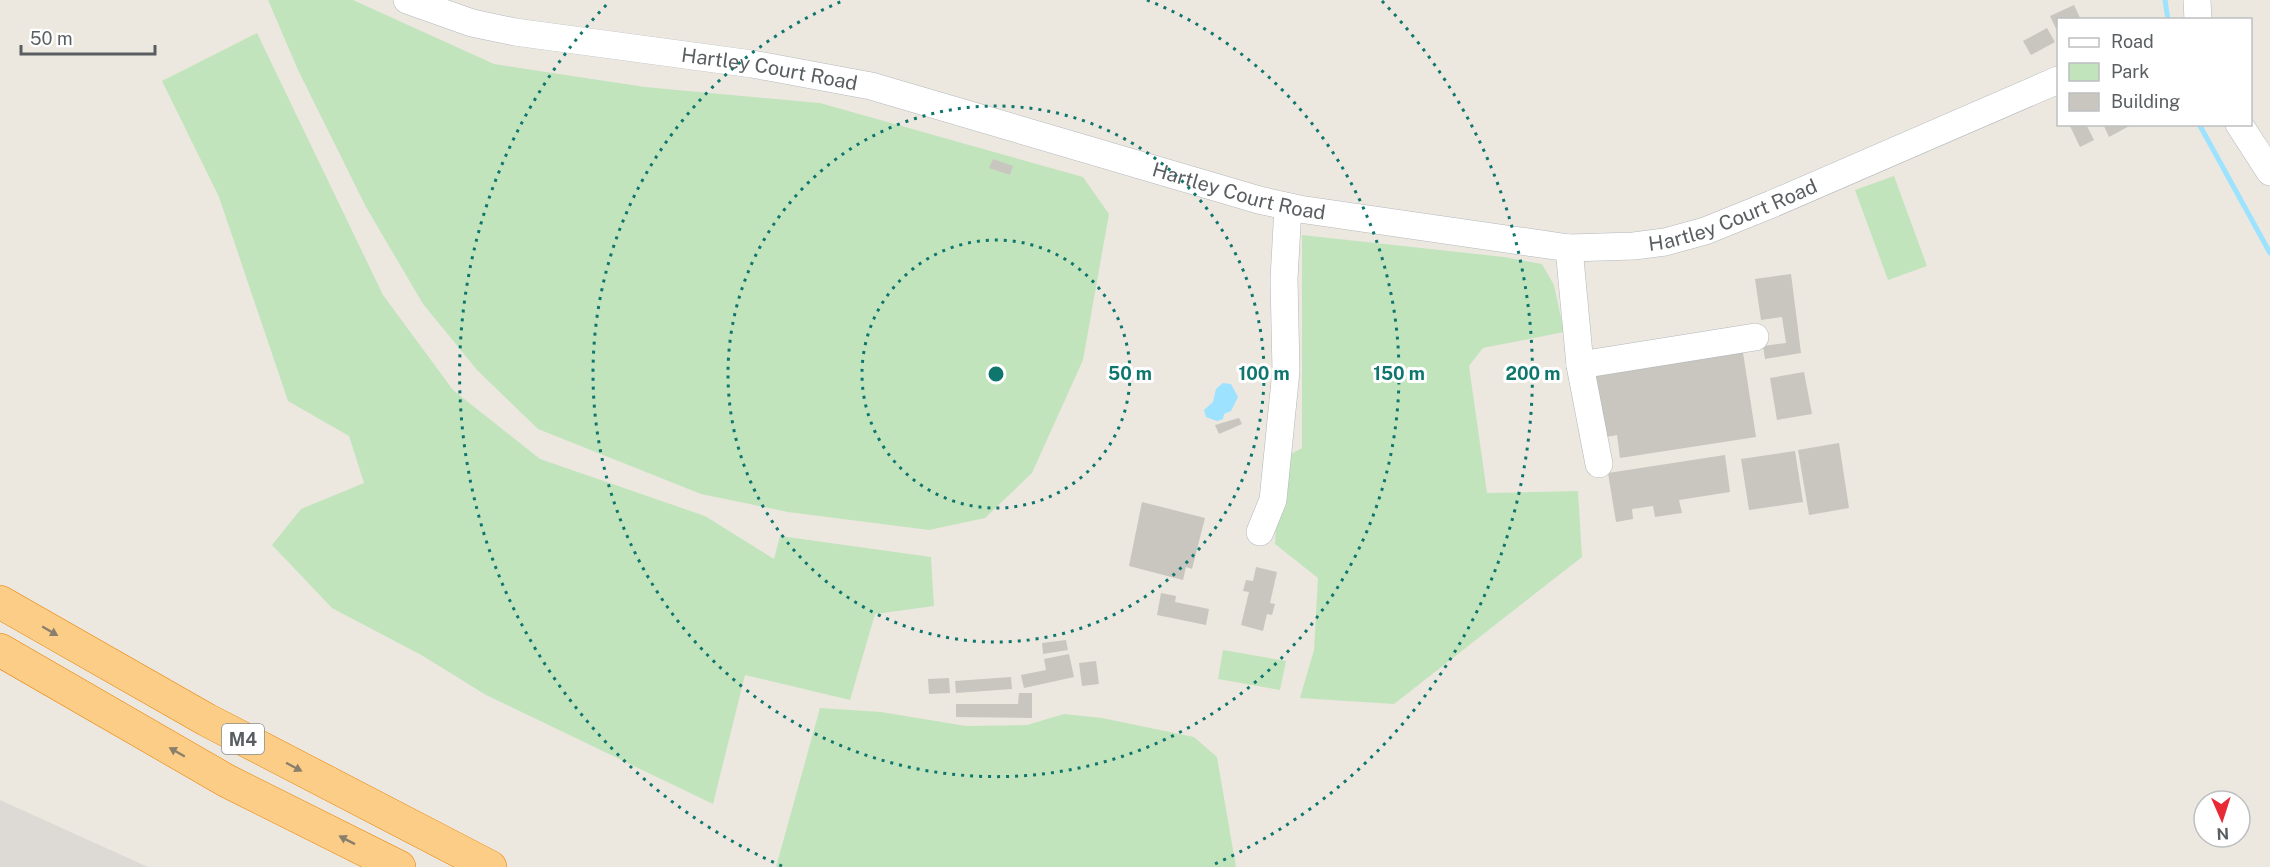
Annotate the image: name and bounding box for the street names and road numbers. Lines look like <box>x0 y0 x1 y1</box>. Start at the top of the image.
street label: Hartley Court Road <box>680 43 860 95</box>
street label: Hartley Court Road <box>1150 157 1327 225</box>
street label: Hartley Court Road <box>1647 174 1821 256</box>
road number: M4 <box>222 724 264 754</box>

